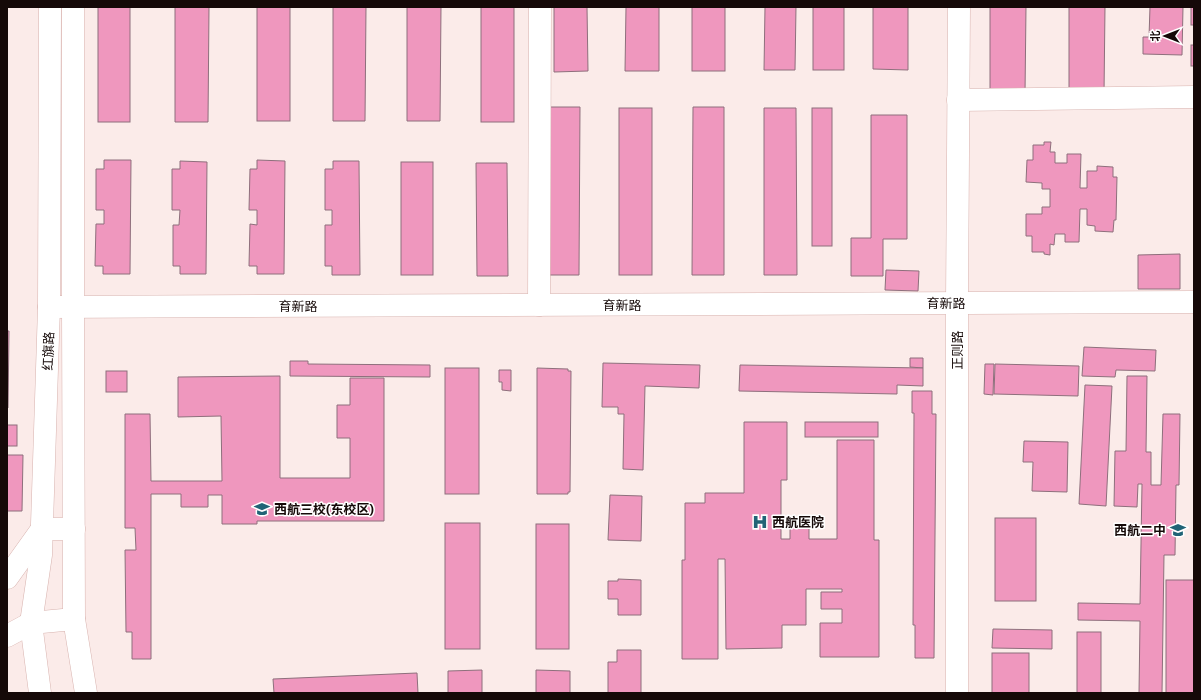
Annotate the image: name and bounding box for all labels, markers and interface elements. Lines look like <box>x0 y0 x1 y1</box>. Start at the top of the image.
north arrow <box>1145 16 1185 56</box>
text: 北 <box>1148 31 1162 42</box>
street label: 育新路 <box>926 295 966 312</box>
street label: 育新路 <box>602 297 642 314</box>
street label: 育新路 <box>278 298 318 315</box>
street label: 正则路 <box>949 330 966 370</box>
street label: 红旗路 <box>39 331 58 371</box>
school or university icon: 西航三校(东校区) <box>253 500 271 518</box>
place label: 西航三校(东校区) <box>274 501 374 518</box>
hospital icon: 西航医院 <box>751 513 769 531</box>
place label: 西航医院 <box>772 514 824 531</box>
school or university icon: 西航二中 <box>1169 521 1187 539</box>
place label: 西航二中 <box>1114 522 1166 539</box>

